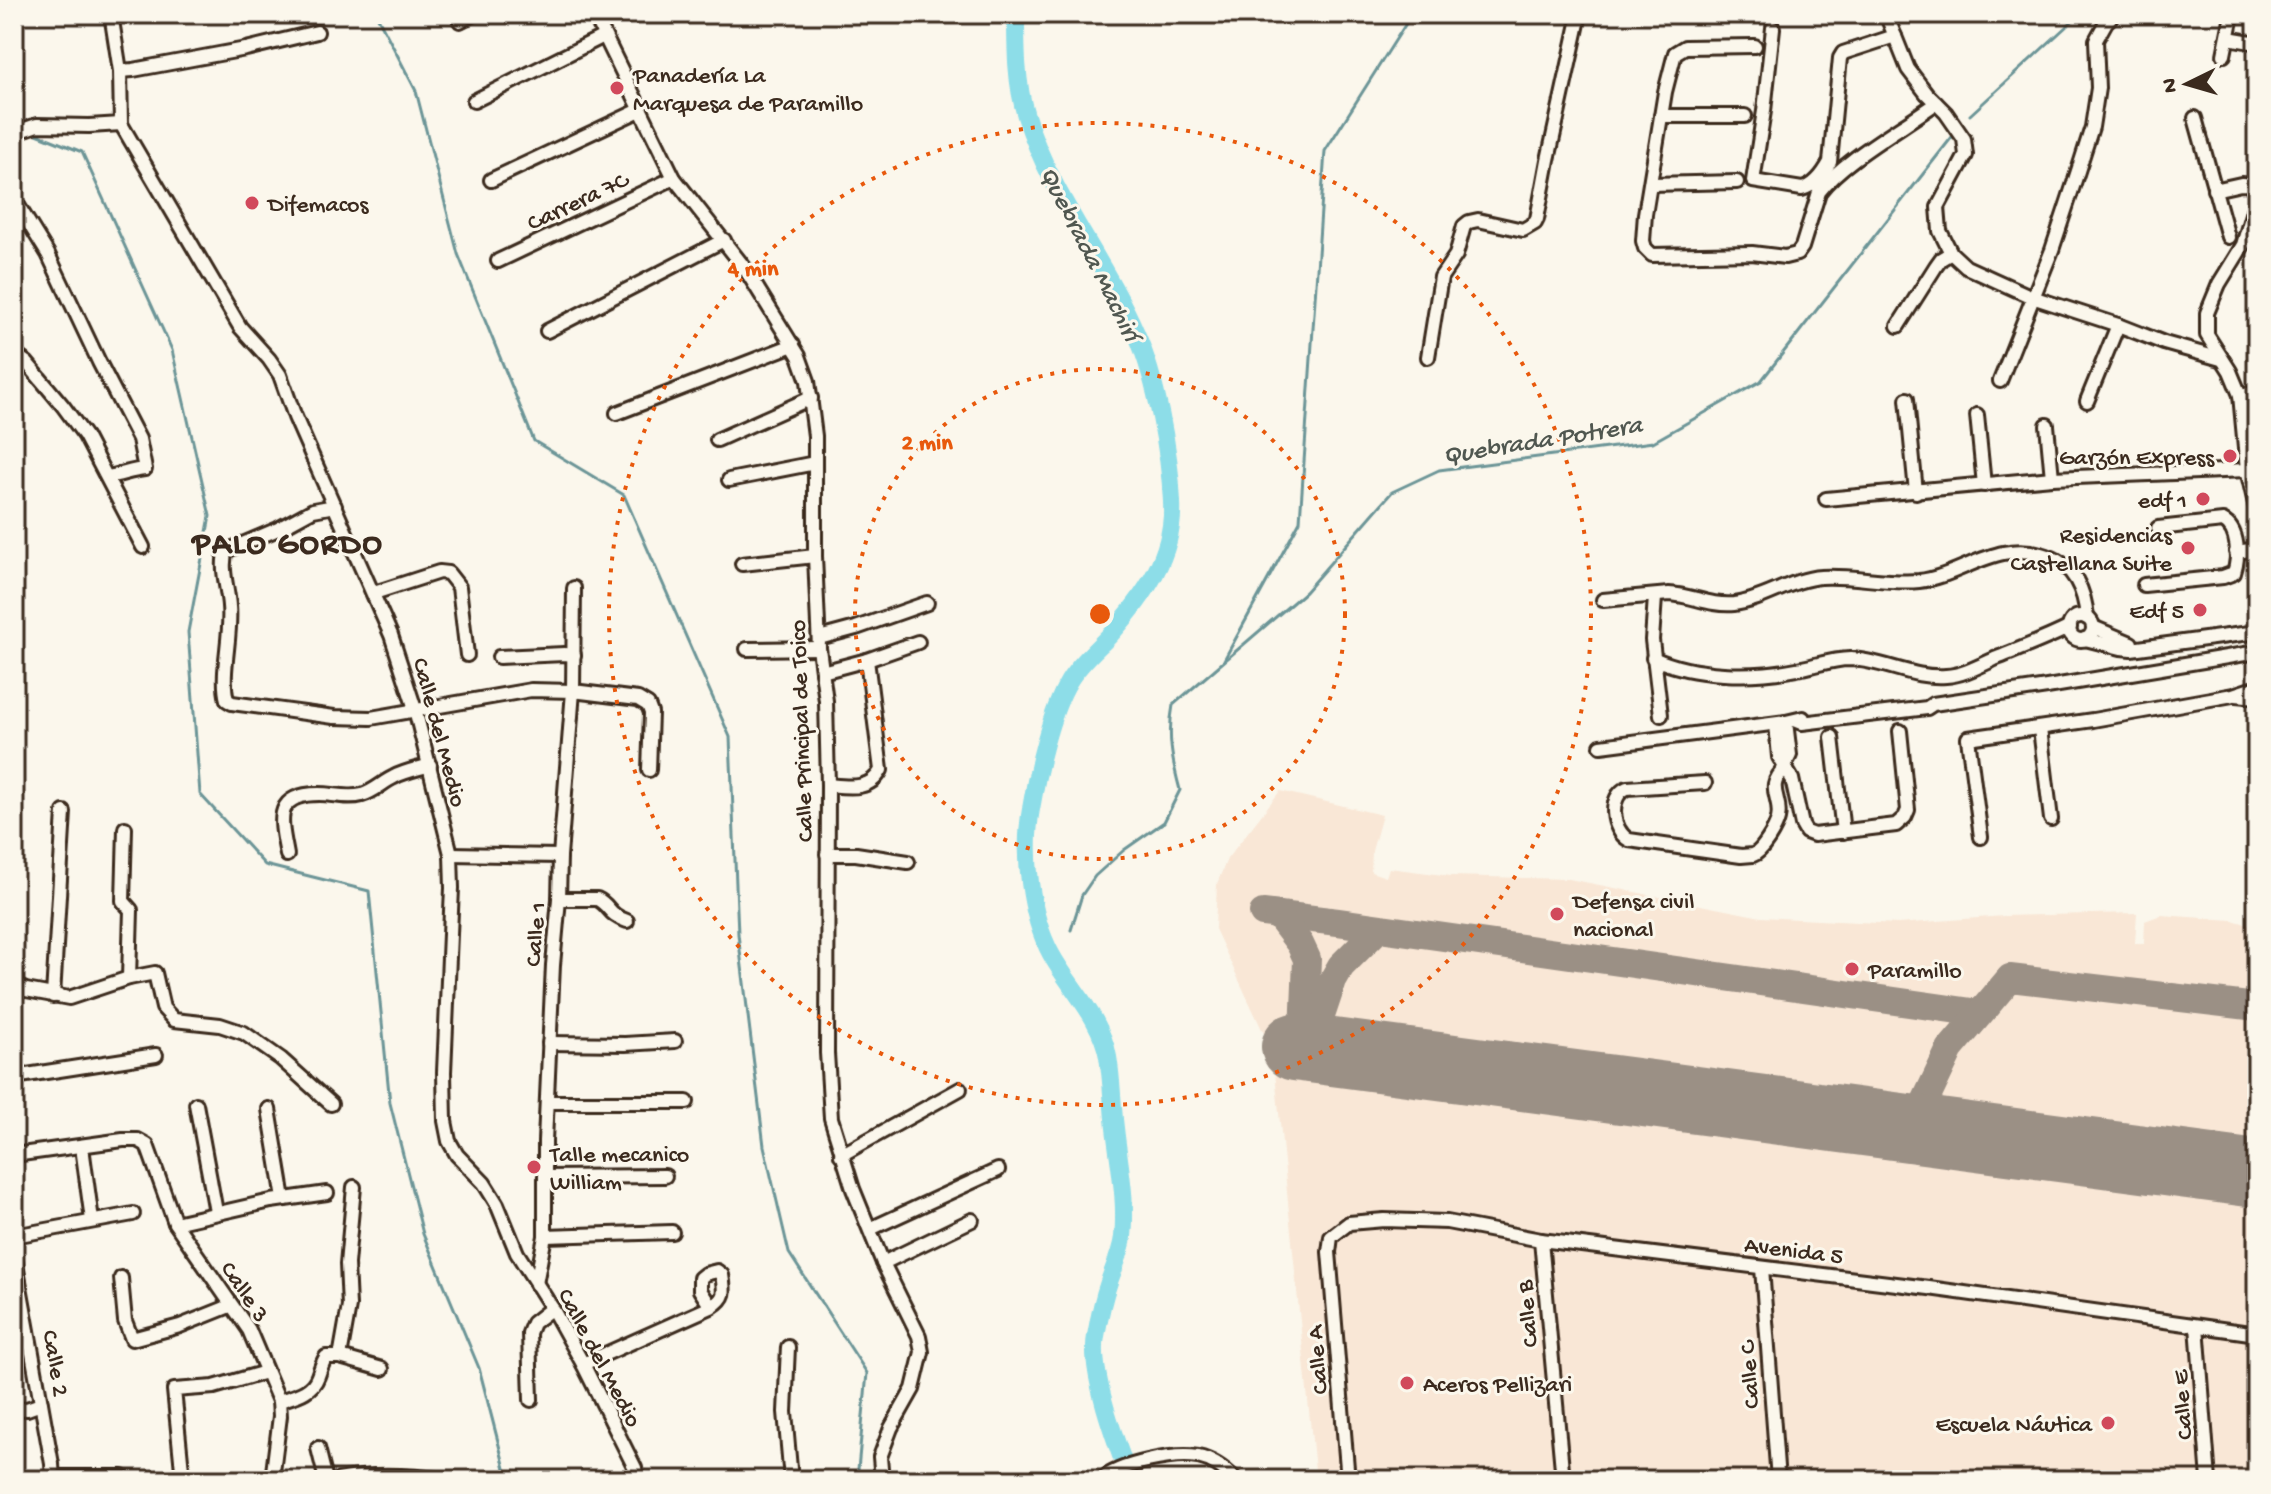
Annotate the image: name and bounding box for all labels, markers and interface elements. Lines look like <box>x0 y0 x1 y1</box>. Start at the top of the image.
north arrow <box>2147 44 2227 124</box>
place label: Panadería La Marquesa de Paramillo <box>632 63 863 120</box>
text: N <box>2157 77 2185 94</box>
marker: Panadería La Marquesa de Paramillo <box>608 79 626 97</box>
water label: Quebrada Machirí <box>1031 162 1147 352</box>
street label: Carrera 7C <box>523 166 636 239</box>
place label: Difemacos <box>266 192 370 221</box>
marker: Difemacos <box>243 194 261 212</box>
text: 4 min <box>727 256 779 285</box>
water label: Quebrada Potrera <box>1441 411 1646 473</box>
text: 2 min <box>901 430 953 459</box>
place label: Garzón Express <box>2059 445 2215 474</box>
marker: Garzón Express <box>2221 447 2239 465</box>
place label: edf 1 <box>2138 488 2187 517</box>
marker: edf 1 <box>2194 490 2212 508</box>
place label: Residencias Castellana Suite <box>2011 523 2173 580</box>
district label: PALO GORDO <box>190 527 384 565</box>
marker: Residencias Castellana Suite <box>2179 539 2197 557</box>
place label: Edf 5 <box>2129 599 2184 628</box>
centre of rings <box>1086 600 1114 628</box>
marker: Edf 5 <box>2191 601 2209 619</box>
street label: Calle Principal de Toico <box>785 619 822 843</box>
street label: Calle del Medio <box>404 655 471 811</box>
place label: Defensa civil nacional <box>1571 889 1694 946</box>
street label: Calle 1 <box>520 901 555 968</box>
marker: Defensa civil nacional <box>1548 905 1566 923</box>
place label: Paramillo <box>1867 958 1962 987</box>
marker: Paramillo <box>1843 960 1861 978</box>
place label: Talle mecanico William <box>548 1142 689 1199</box>
marker: Talle mecanico William <box>525 1158 543 1176</box>
street label: Avenida 5 <box>1742 1232 1845 1273</box>
street label: Calle 3 <box>212 1257 274 1329</box>
street label: Calle B <box>1512 1278 1547 1348</box>
street label: Calle del Medio <box>549 1284 647 1433</box>
street label: Calle A <box>1302 1322 1337 1395</box>
street label: Calle 2 <box>33 1328 74 1399</box>
street label: Calle C <box>1735 1338 1768 1410</box>
street label: Calle E <box>2168 1368 2201 1441</box>
place label: Aceros Pellizari <box>1423 1372 1572 1401</box>
marker: Aceros Pellizari <box>1398 1374 1416 1392</box>
place label: Escuela Náutica <box>1935 1412 2093 1441</box>
marker: Escuela Náutica <box>2099 1414 2117 1432</box>

